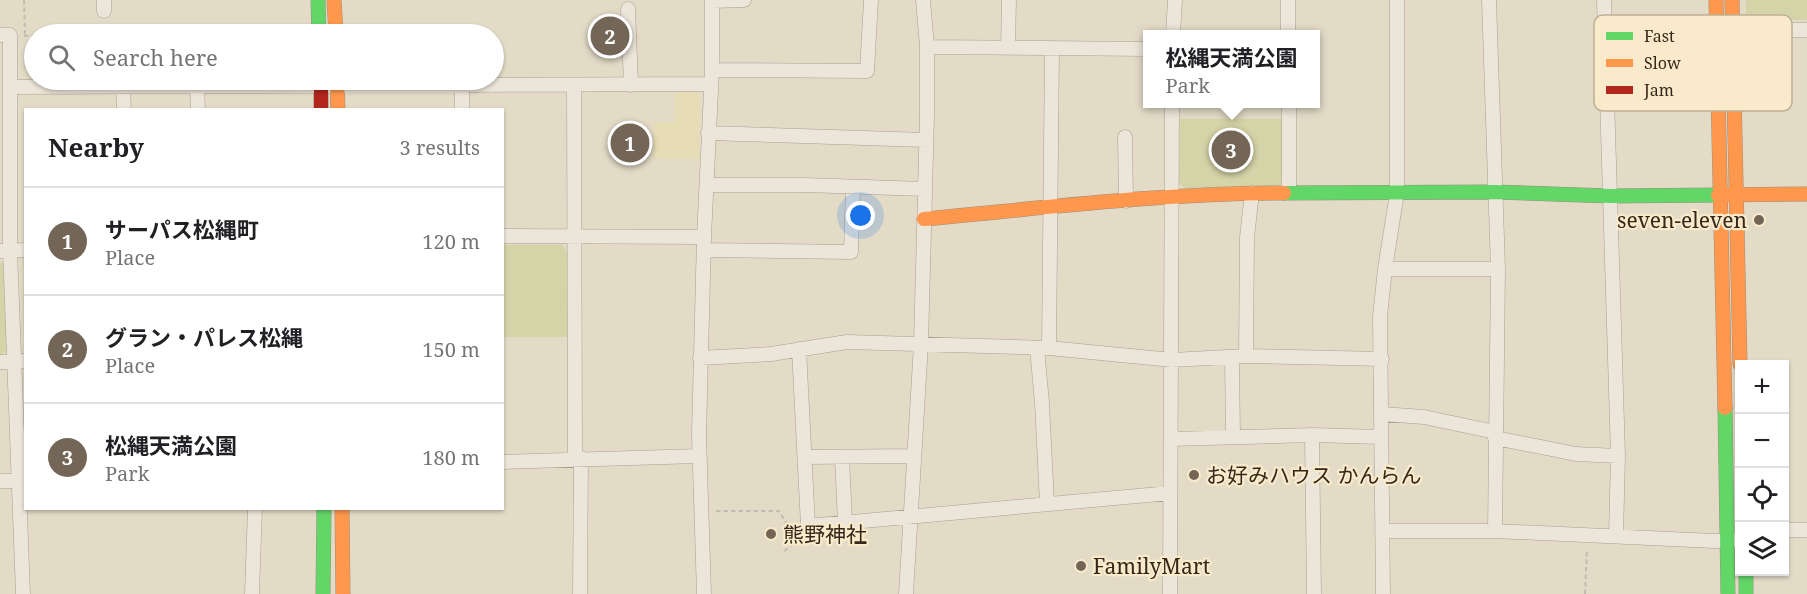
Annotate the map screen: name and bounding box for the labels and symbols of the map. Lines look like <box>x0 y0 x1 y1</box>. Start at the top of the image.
pin: 2 <box>590 14 630 58</box>
legend <box>1594 15 1792 111</box>
text: Fast <box>1644 25 1675 47</box>
text: Slow <box>1644 52 1681 74</box>
text: Jam <box>1643 79 1674 101</box>
pin: 1 <box>610 120 650 166</box>
pin: 3 <box>1212 128 1250 172</box>
your location <box>846 201 875 230</box>
place label: seven-eleven <box>1617 206 1747 234</box>
marker: seven-eleven <box>1752 213 1766 227</box>
place label: お好みハウス かんらん <box>1206 461 1421 489</box>
marker: お好みハウス かんらん <box>1187 468 1201 482</box>
place label: 熊野神社 <box>783 520 867 548</box>
marker: 熊野神社 <box>764 527 778 541</box>
place label: FamilyMart <box>1093 552 1210 580</box>
marker: FamilyMart <box>1074 559 1088 573</box>

